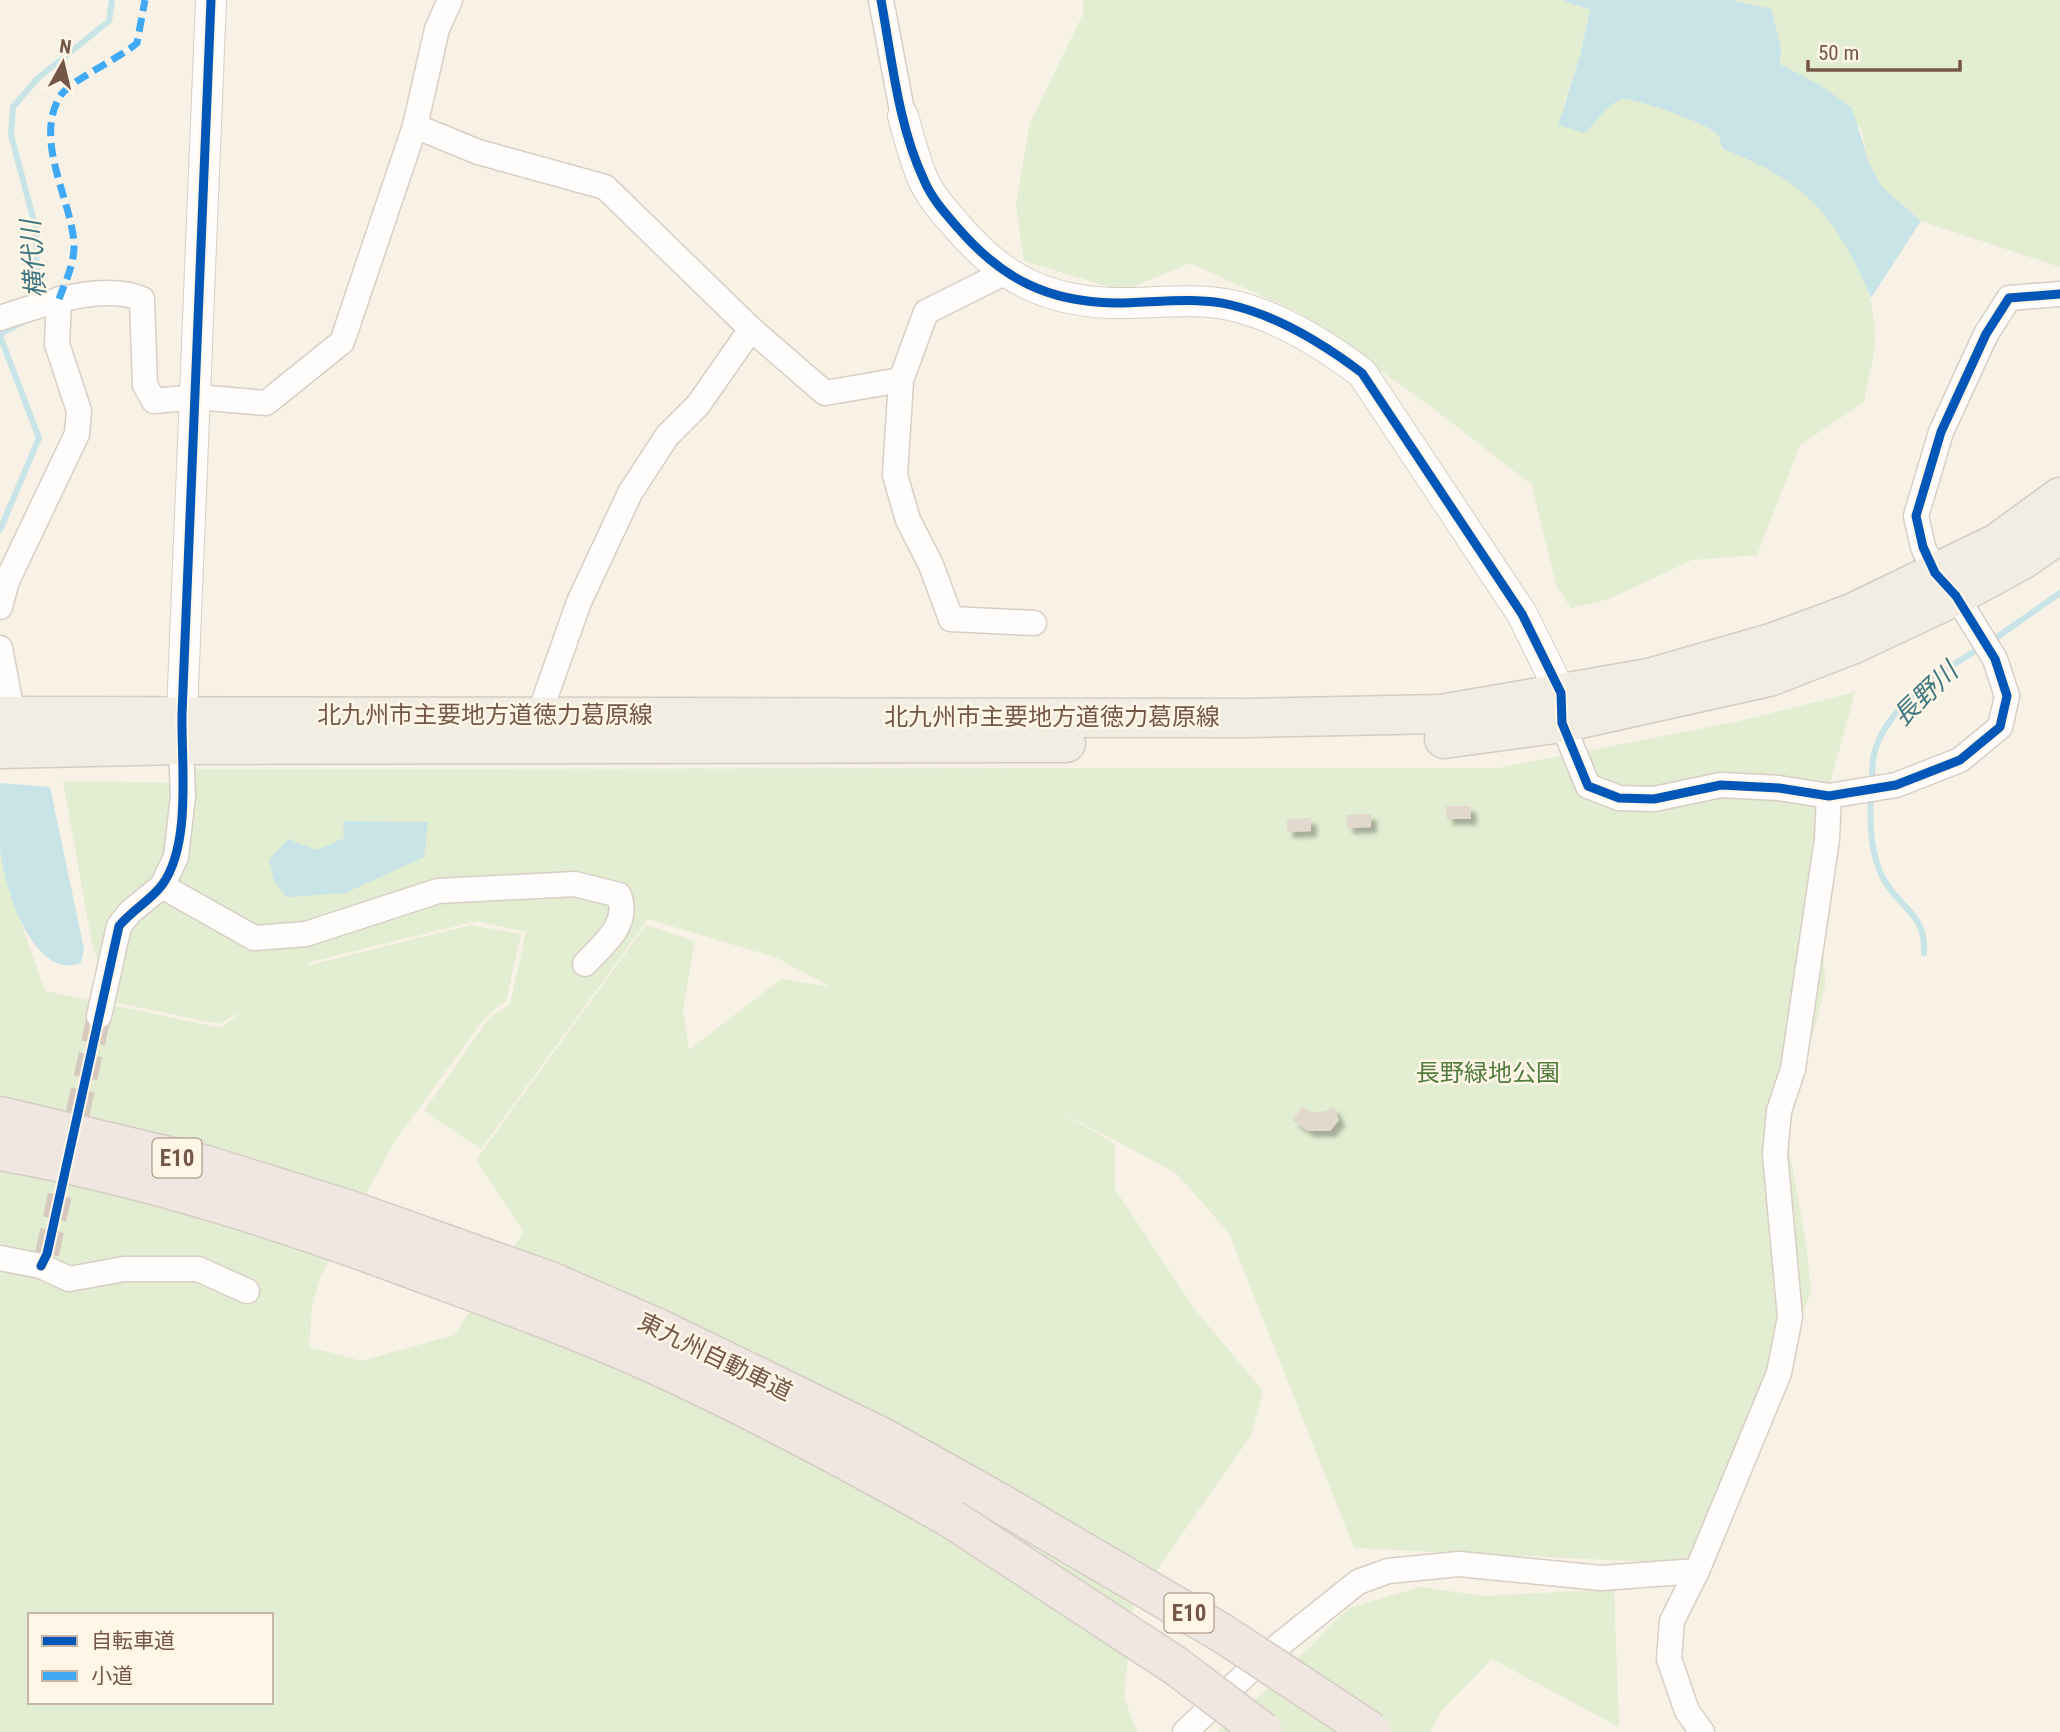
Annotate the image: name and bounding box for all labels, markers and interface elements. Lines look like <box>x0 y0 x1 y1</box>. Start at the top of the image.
north arrow <box>28 28 98 98</box>
scale bar <box>1808 28 1960 72</box>
text: N <box>58 34 73 59</box>
text: 50 m <box>1818 41 1859 65</box>
water label: 横代川 <box>15 216 51 299</box>
water label: 長野川 <box>1887 654 1966 732</box>
street label: 北九州市主要地方道徳力葛原線 <box>317 701 653 729</box>
street label: 北九州市主要地方道徳力葛原線 <box>884 703 1220 731</box>
park label: 長野緑地公園 <box>1416 1059 1560 1087</box>
road number: E10 <box>152 1138 202 1177</box>
street label: 東九州自動車道 <box>633 1308 797 1406</box>
road number: E10 <box>1164 1594 1214 1632</box>
legend <box>28 1613 273 1704</box>
text: 自転車道 <box>91 1629 175 1653</box>
text: 小道 <box>91 1664 133 1688</box>

